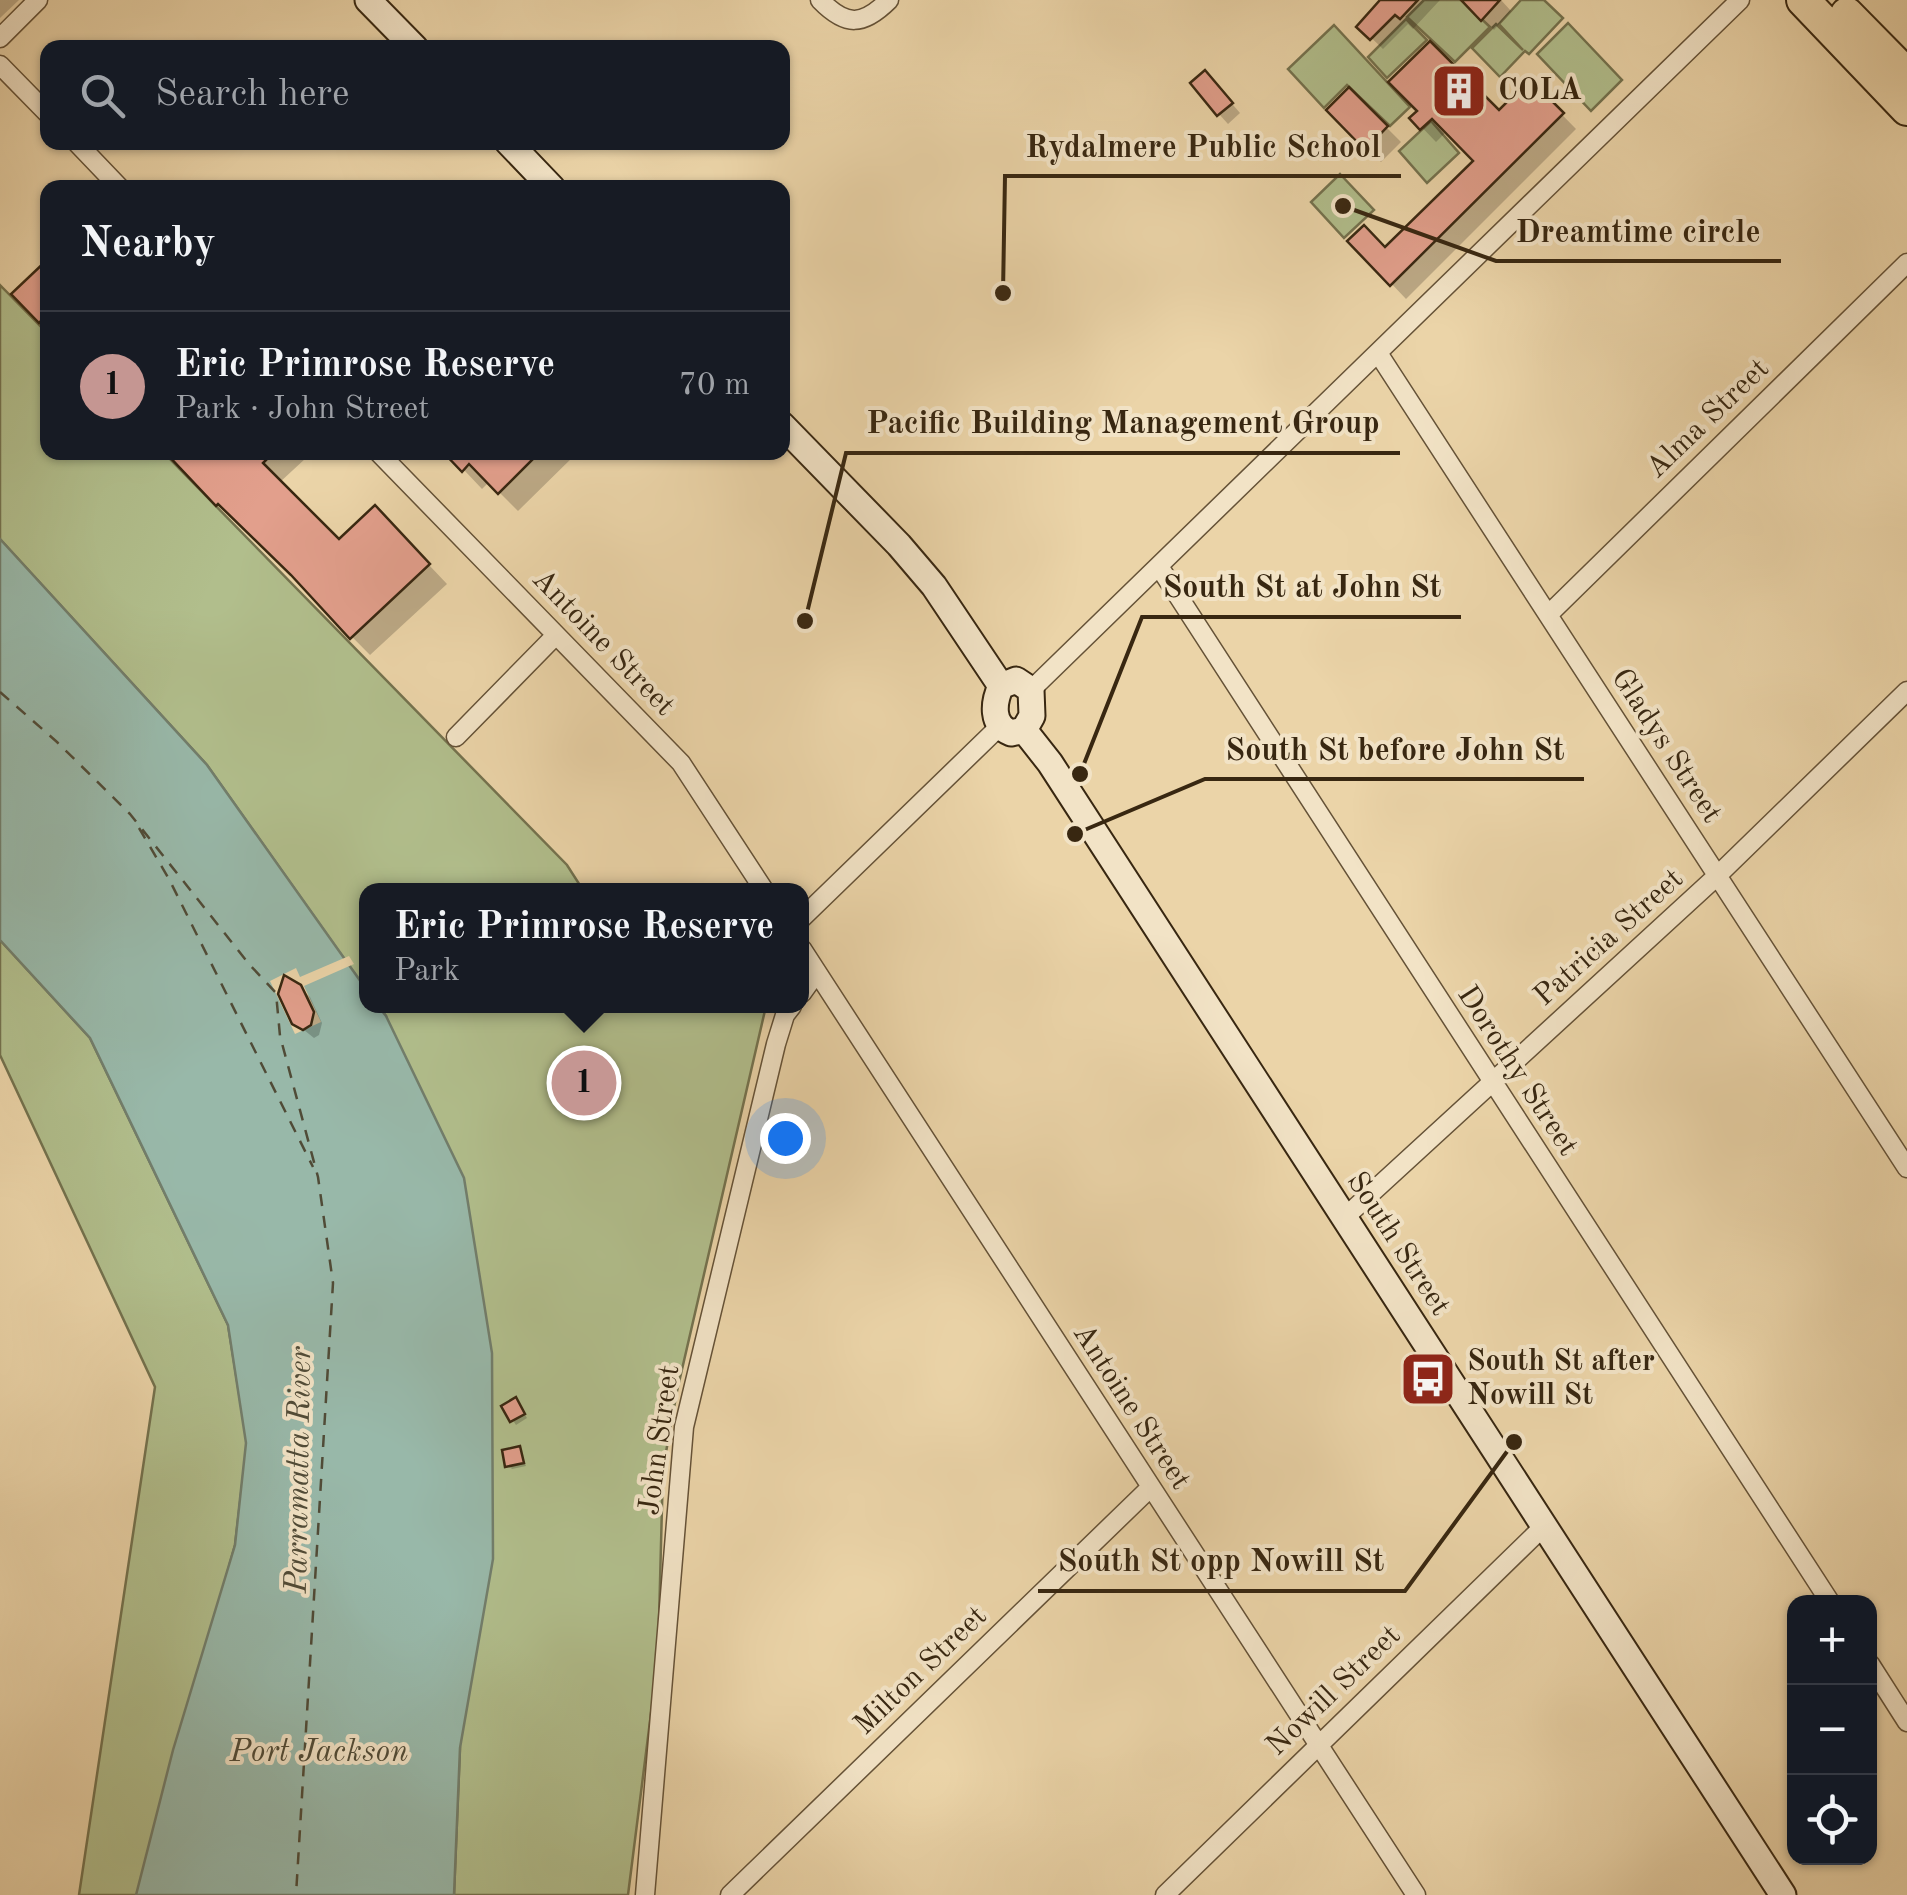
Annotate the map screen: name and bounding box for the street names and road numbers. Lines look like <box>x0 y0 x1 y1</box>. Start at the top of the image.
street label: Alma Street <box>1641 353 1775 485</box>
street label: Antoine Street <box>526 564 680 722</box>
street label: Gladys Street <box>1605 664 1727 828</box>
street label: Patricia Street <box>1529 864 1689 1012</box>
street label: Dorothy Street <box>1451 981 1583 1161</box>
street label: South Street <box>1341 1167 1455 1321</box>
street label: Antoine Street <box>1067 1319 1195 1495</box>
street label: John Street <box>635 1363 685 1517</box>
street label: Milton Street <box>849 1601 993 1741</box>
street label: Nowill Street <box>1261 1620 1407 1762</box>

